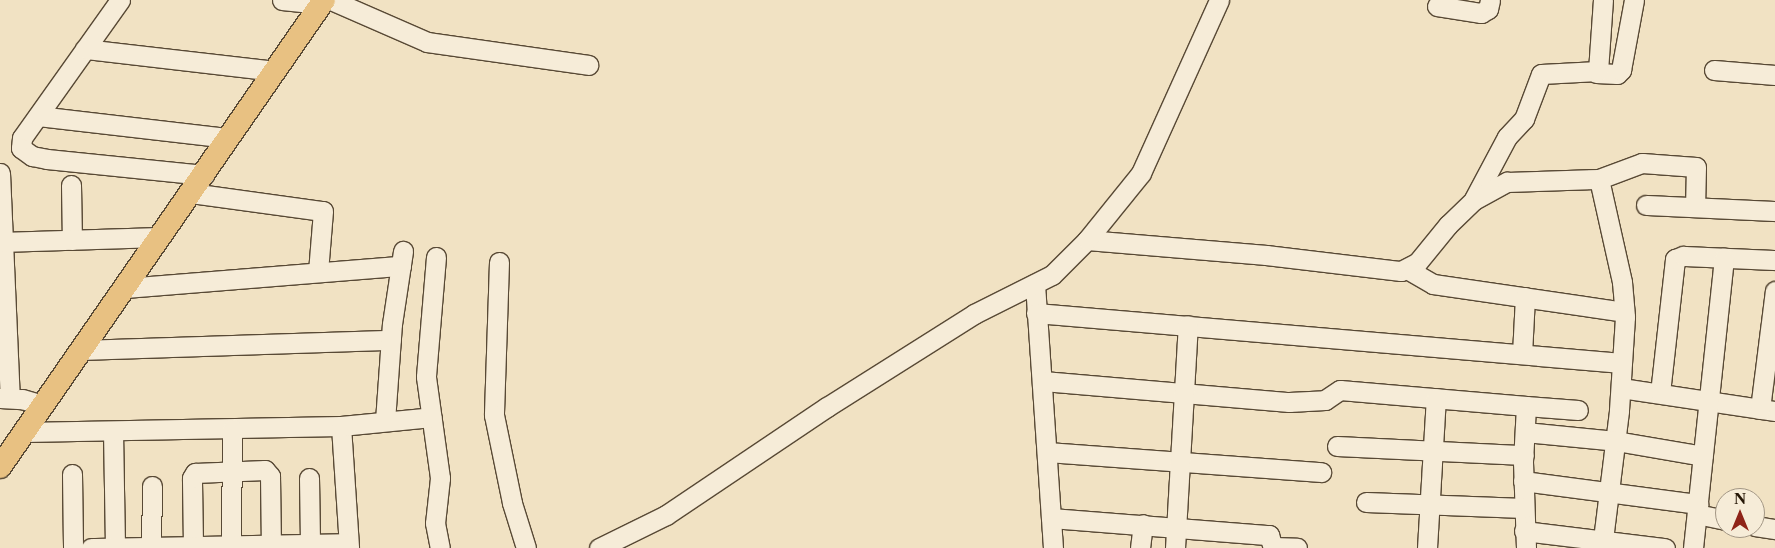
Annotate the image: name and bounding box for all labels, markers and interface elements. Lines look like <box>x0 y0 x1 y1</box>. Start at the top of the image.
north arrow <box>1715 488 1765 538</box>
text: N <box>1734 490 1746 508</box>

